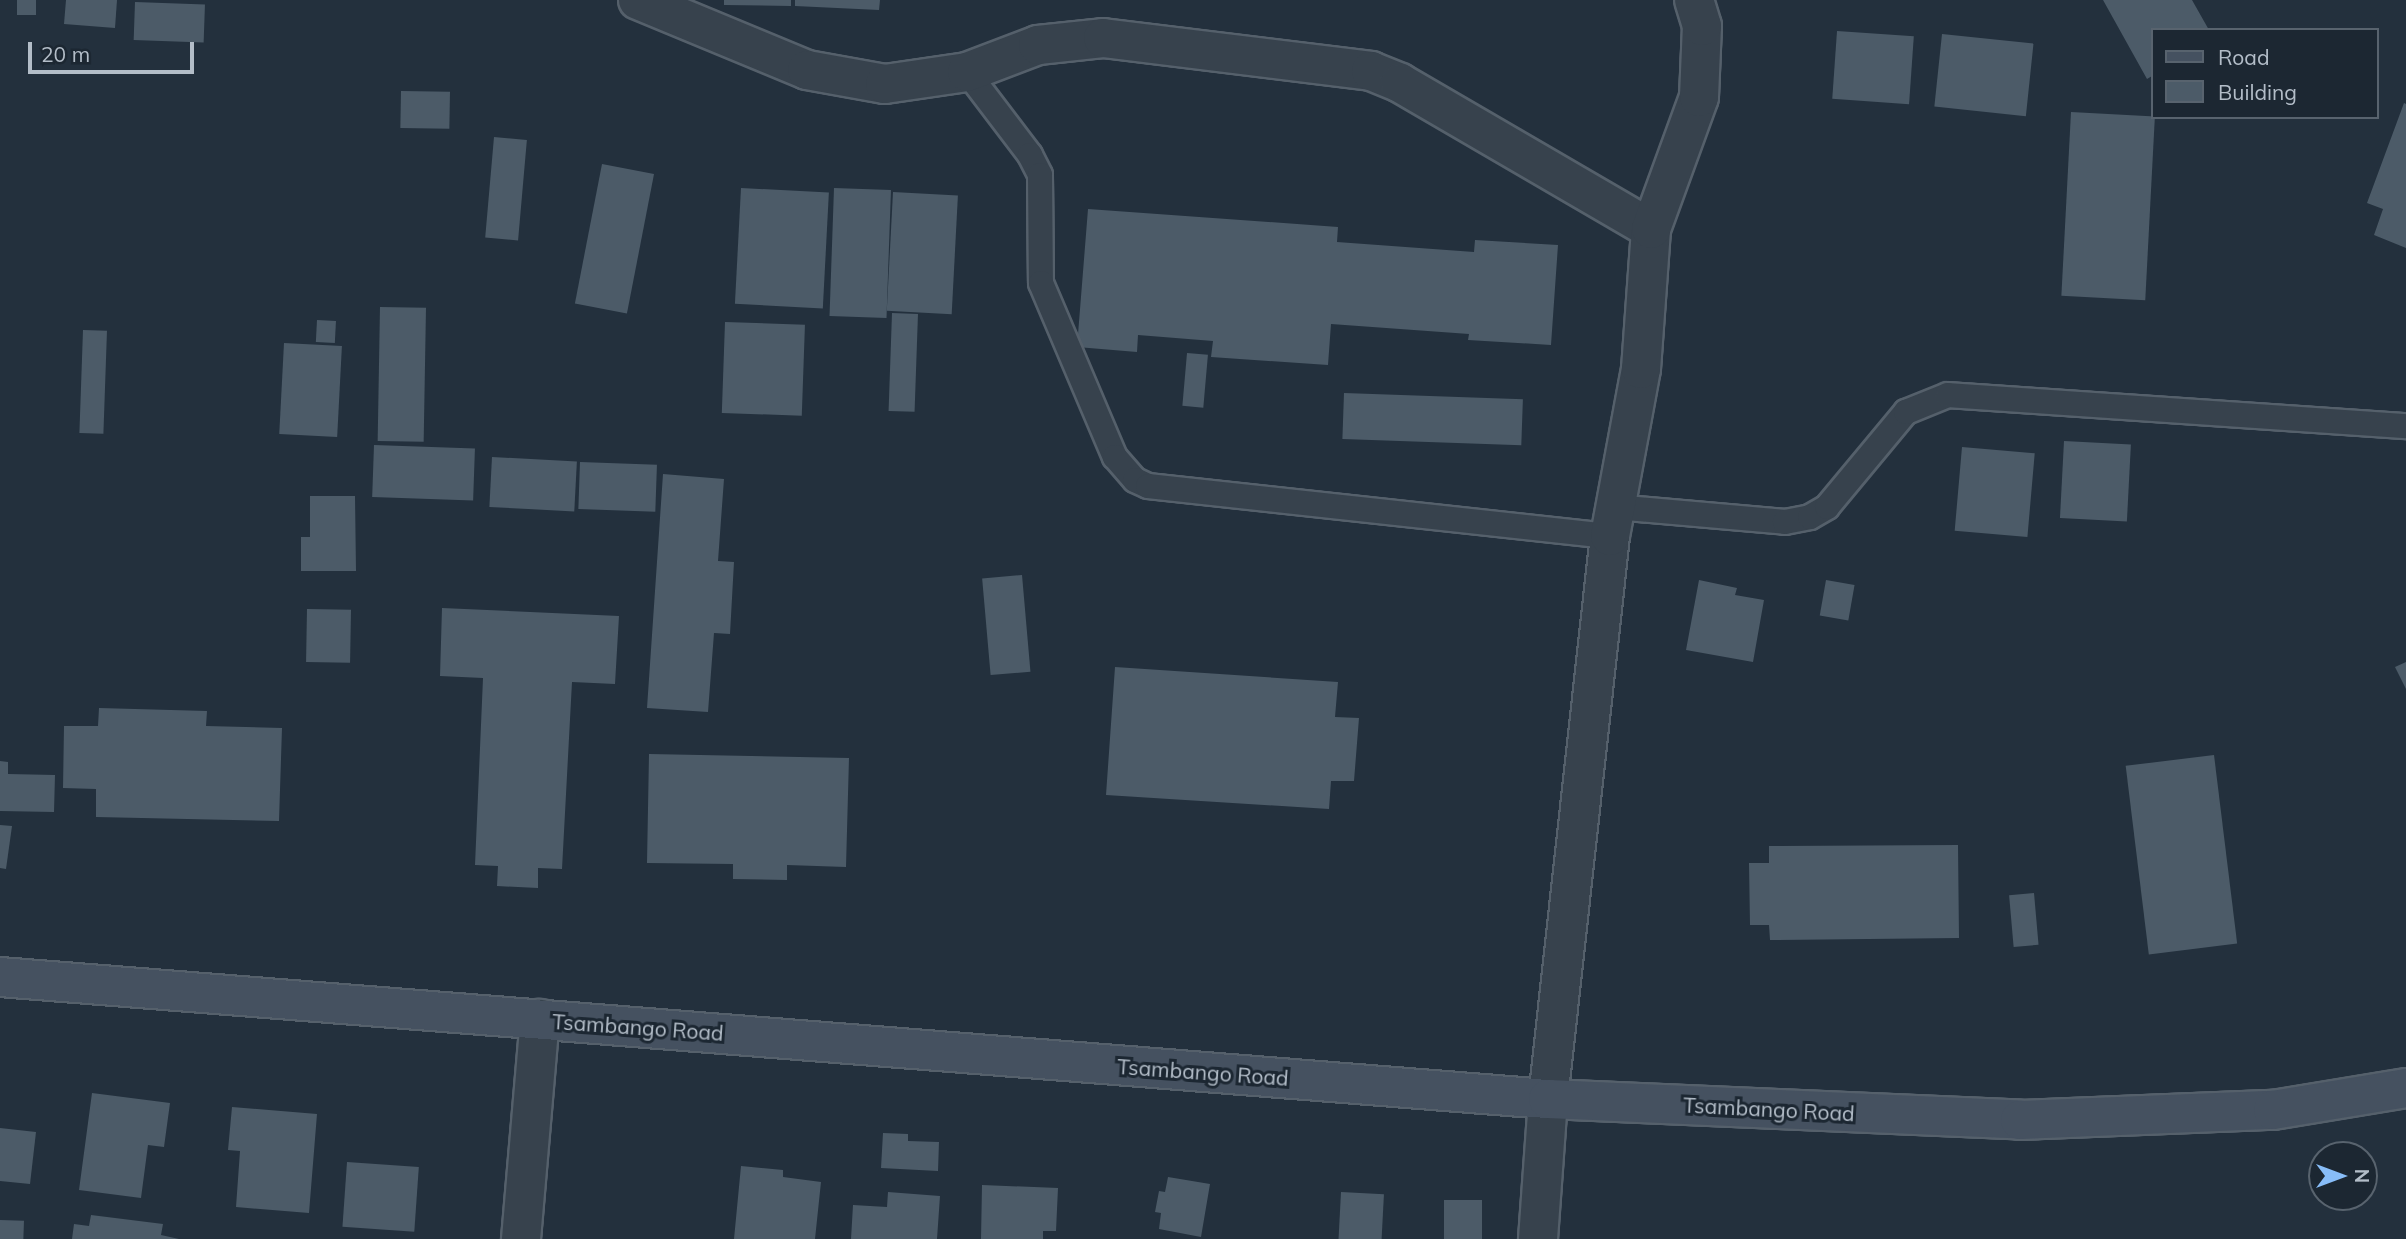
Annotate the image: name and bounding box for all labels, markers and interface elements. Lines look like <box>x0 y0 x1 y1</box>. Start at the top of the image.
scale bar <box>32 28 198 72</box>
legend <box>2150 28 2378 119</box>
text: 20 m <box>41 41 90 67</box>
text: Road <box>2218 44 2269 70</box>
text: Building <box>2218 79 2297 105</box>
street label: Tsambango Road <box>552 1008 724 1046</box>
street label: Tsambango Road <box>1117 1053 1289 1091</box>
street label: Tsambango Road <box>1683 1092 1855 1126</box>
north arrow <box>2308 1141 2378 1211</box>
text: N <box>2350 1169 2374 1183</box>

